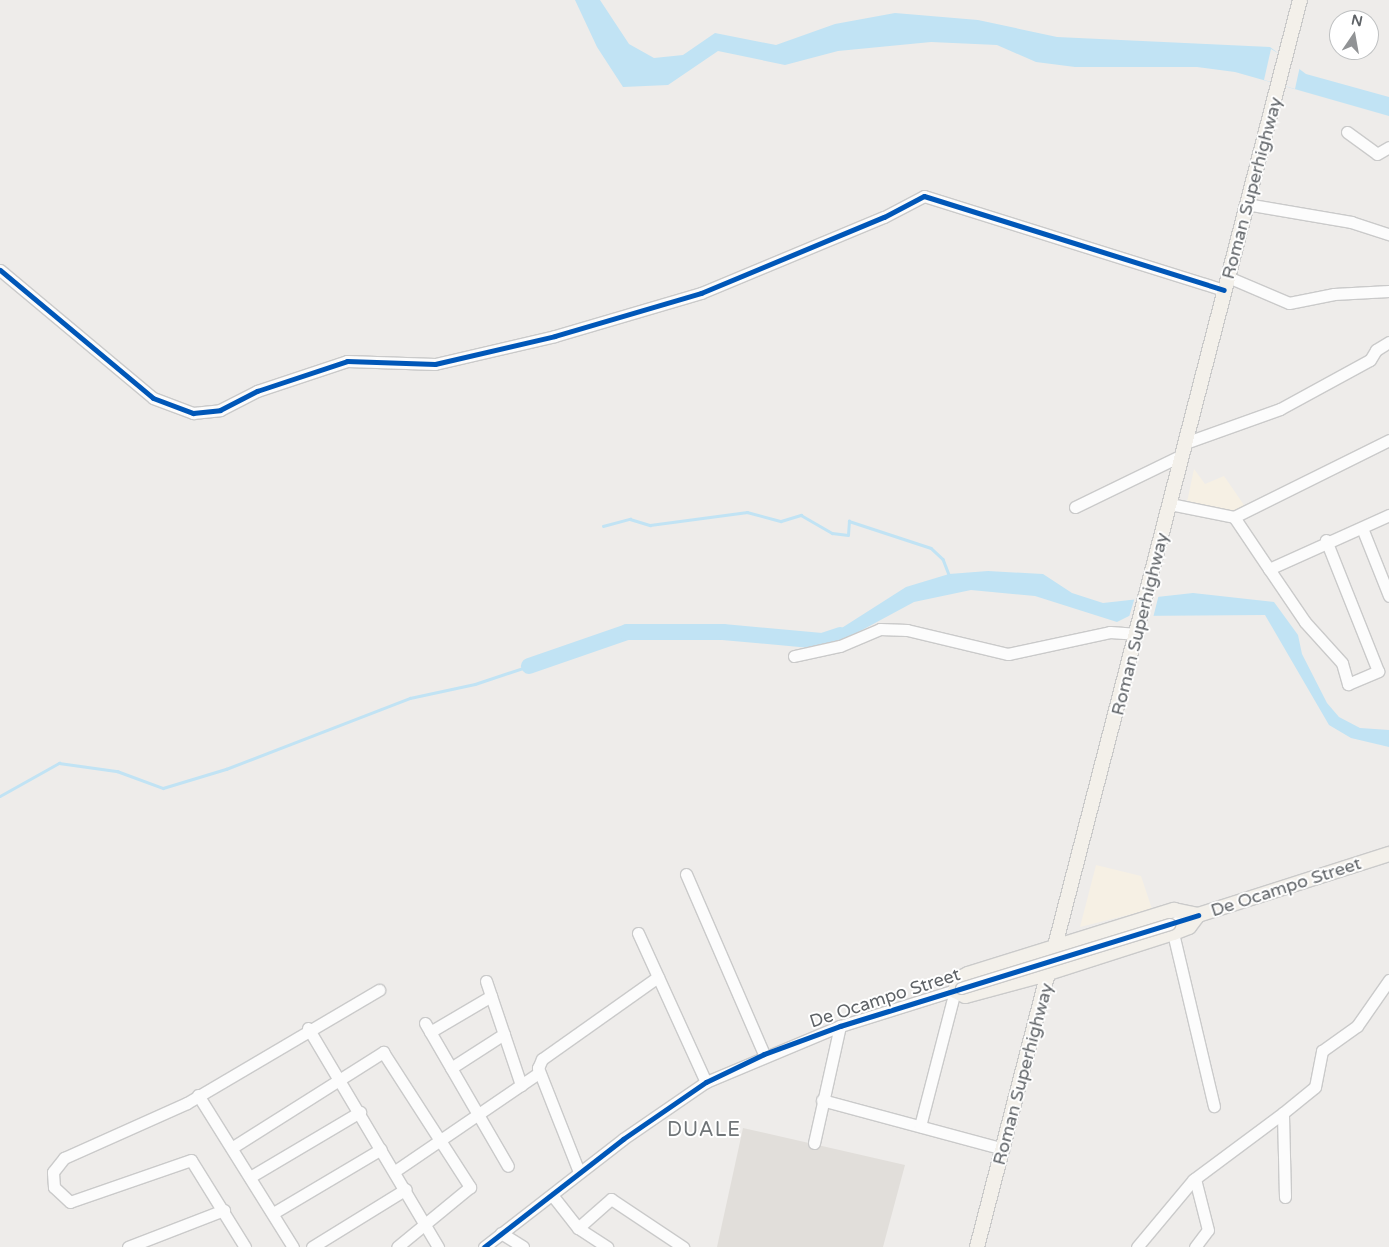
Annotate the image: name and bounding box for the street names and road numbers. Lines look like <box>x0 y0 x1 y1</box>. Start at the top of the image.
street label: Roman Superhighway <box>1217 95 1287 281</box>
street label: Roman Superhighway <box>1107 530 1173 718</box>
street label: De Ocampo Street <box>1208 852 1364 922</box>
street label: De Ocampo Street <box>807 963 963 1033</box>
street label: Roman Superhighway <box>988 981 1058 1167</box>

